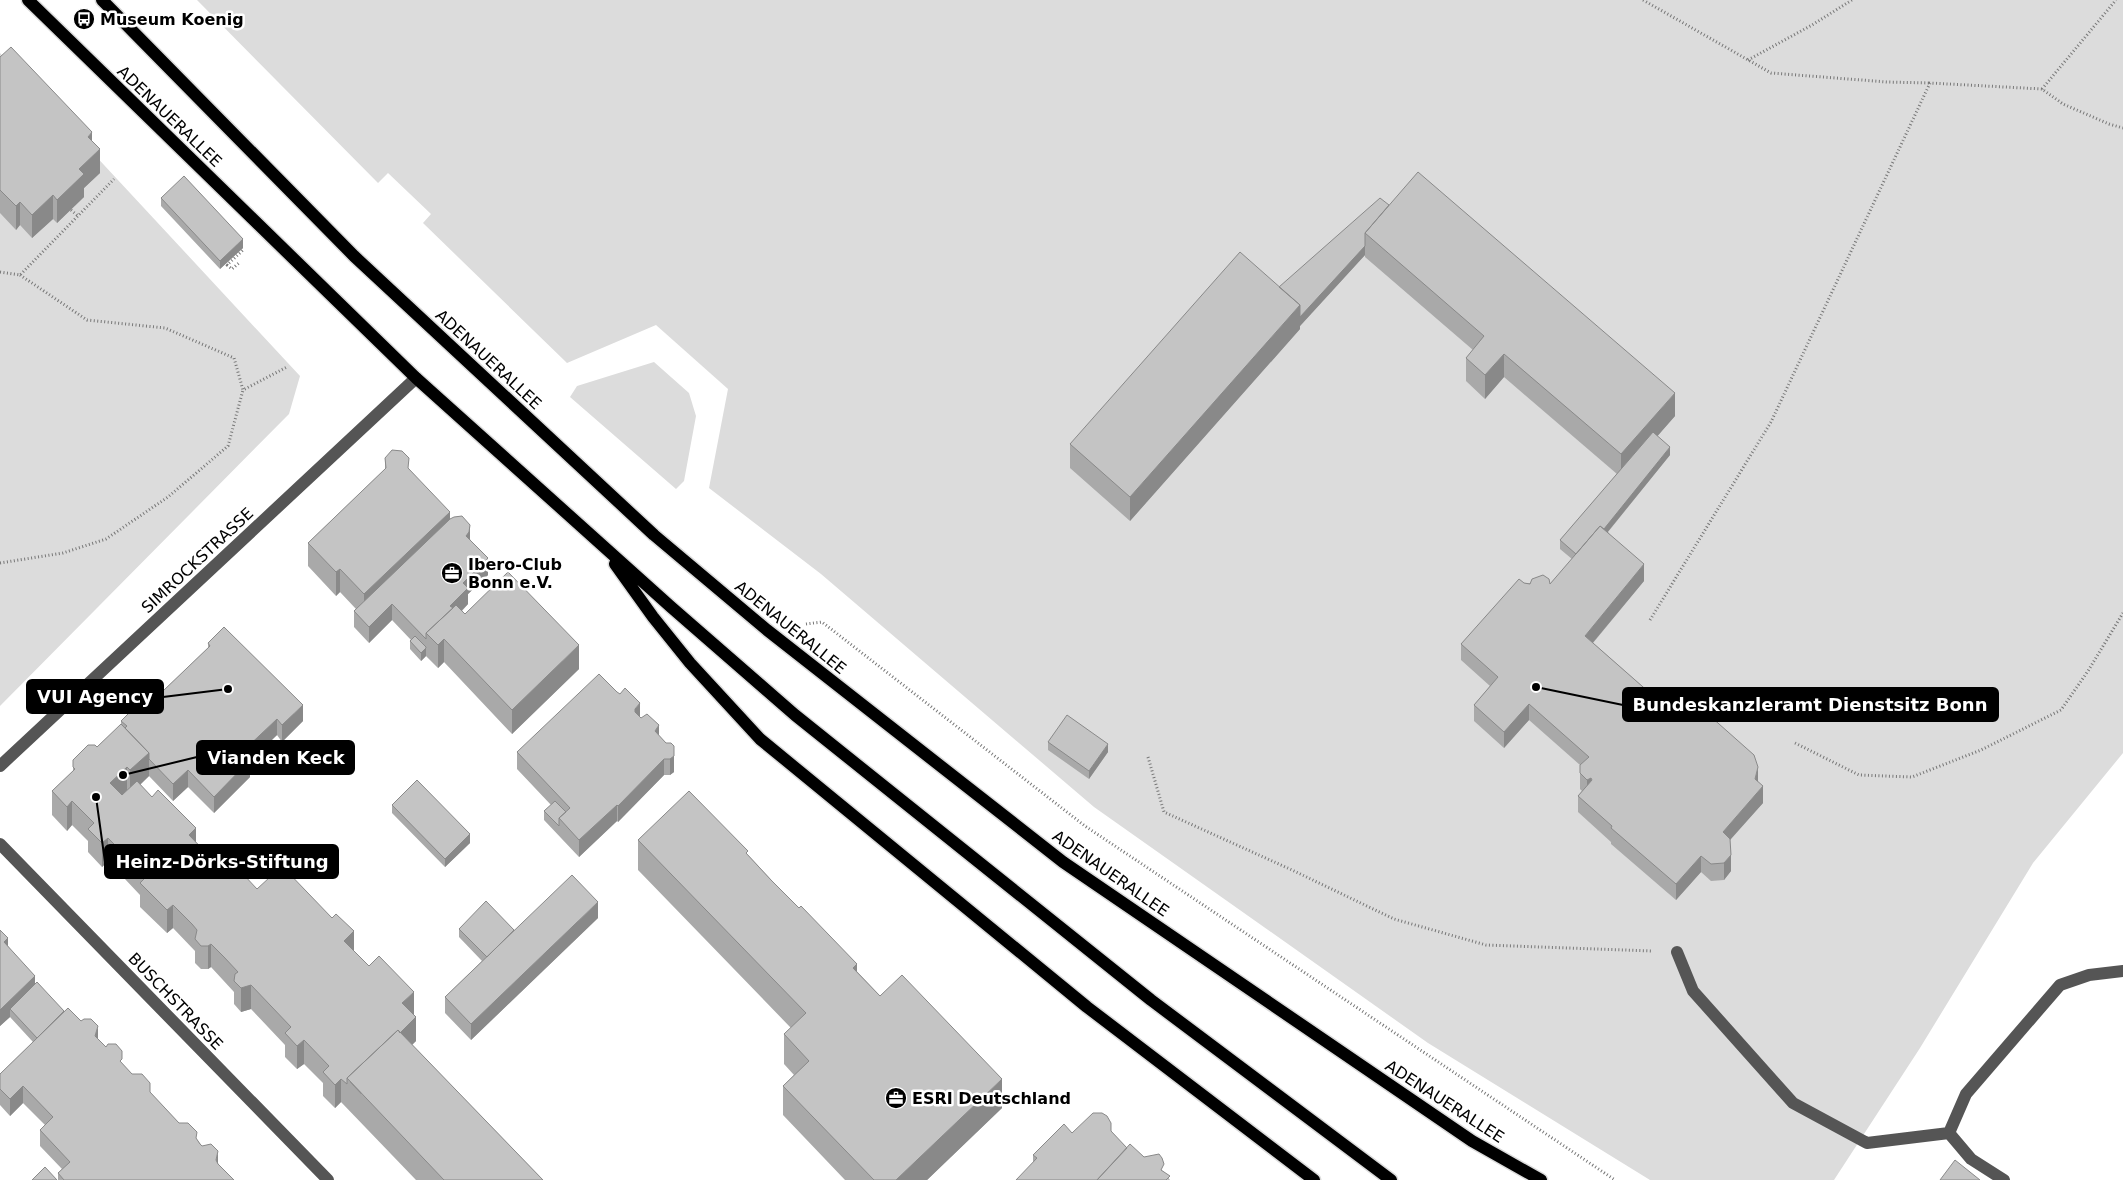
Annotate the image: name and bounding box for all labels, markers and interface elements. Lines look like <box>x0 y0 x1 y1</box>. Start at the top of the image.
bus stop icon: Museum Koenig <box>72 7 96 31</box>
place label: Museum Koenig <box>100 10 244 29</box>
street label: ADENAUERALLEE <box>114 62 226 171</box>
street label: ADENAUERALLEE <box>432 306 545 413</box>
street label: SIMROCKSTRASSE <box>138 504 257 617</box>
place label: Ibero-Club Bonn e.V. <box>468 555 562 592</box>
office icon: Ibero-Club Bonn e.V. <box>440 561 464 585</box>
street label: ADENAUERALLEE <box>731 577 850 678</box>
callout: VUI Agency <box>27 680 163 713</box>
text: VUI Agency <box>37 686 153 707</box>
callout: Bundeskanzleramt Dienstsitz Bonn <box>1623 688 1998 721</box>
text: Bundeskanzleramt Dienstsitz Bonn <box>1633 694 1988 715</box>
callout: Vianden Keck <box>197 741 354 774</box>
text: Vianden Keck <box>207 747 346 768</box>
street label: ADENAUERALLEE <box>1049 826 1173 921</box>
callout: Heinz-Dörks-Stiftung <box>105 845 338 878</box>
text: Heinz-Dörks-Stiftung <box>115 851 329 872</box>
street label: BUSCHSTRASSE <box>124 949 227 1054</box>
street label: ADENAUERALLEE <box>1382 1056 1508 1147</box>
office icon: ESRI Deutschland <box>884 1086 908 1110</box>
place label: ESRI Deutschland <box>912 1089 1071 1108</box>

